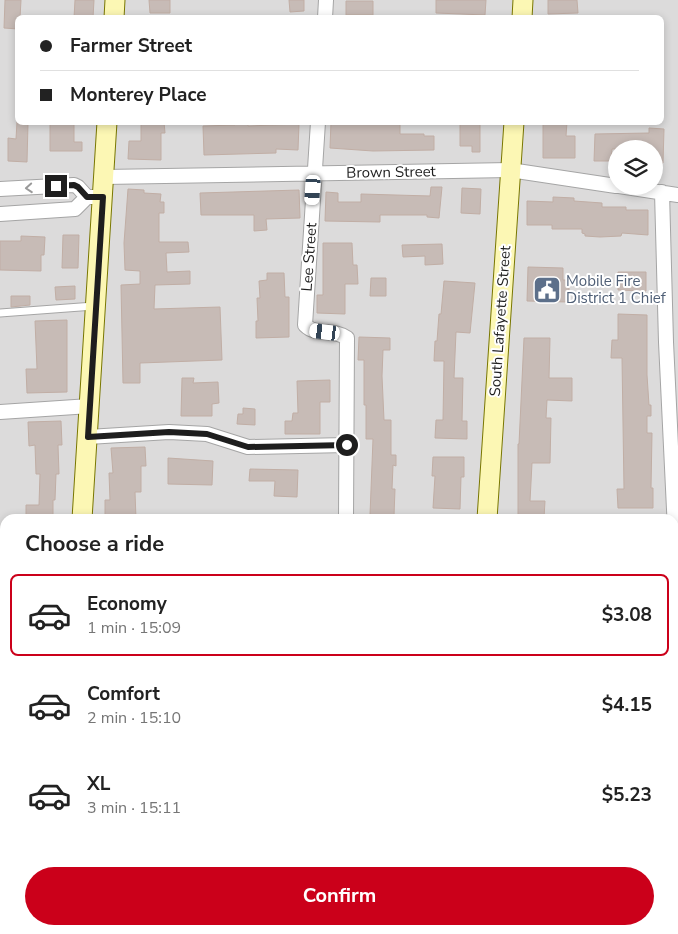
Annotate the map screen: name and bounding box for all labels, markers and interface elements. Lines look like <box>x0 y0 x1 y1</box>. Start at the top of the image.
text: Farmer Street <box>70 33 192 59</box>
text: Monterey Place <box>70 82 207 108</box>
map controls <box>608 140 663 195</box>
button: layers <box>608 140 663 195</box>
street label: Brown Street <box>346 161 437 183</box>
route end <box>45 175 67 197</box>
car <box>304 175 321 205</box>
one-way arrow <box>25 182 33 193</box>
street label: Lee Street <box>297 221 321 292</box>
street label: South Lafayette Street <box>485 244 515 397</box>
place label: Mobile Fire District 1 Chief <box>566 271 667 308</box>
public building icon: Mobile Fire District 1 Chief <box>532 275 562 305</box>
car <box>309 323 340 341</box>
route start <box>336 434 358 456</box>
text: Choose a ride <box>25 529 164 559</box>
text: Economy <box>87 591 167 617</box>
icon: car <box>27 593 72 638</box>
text: $3.08 <box>602 602 652 628</box>
text: 1 min · 15:09 <box>87 617 181 639</box>
text: Comfort <box>87 681 160 707</box>
icon: car <box>27 683 72 728</box>
text: $4.15 <box>602 692 652 718</box>
text: 2 min · 15:10 <box>87 707 181 729</box>
text: XL <box>87 771 110 797</box>
icon: car <box>27 773 72 818</box>
text: $5.23 <box>602 782 652 808</box>
text: 3 min · 15:11 <box>87 797 181 819</box>
button: Confirm <box>25 867 654 925</box>

